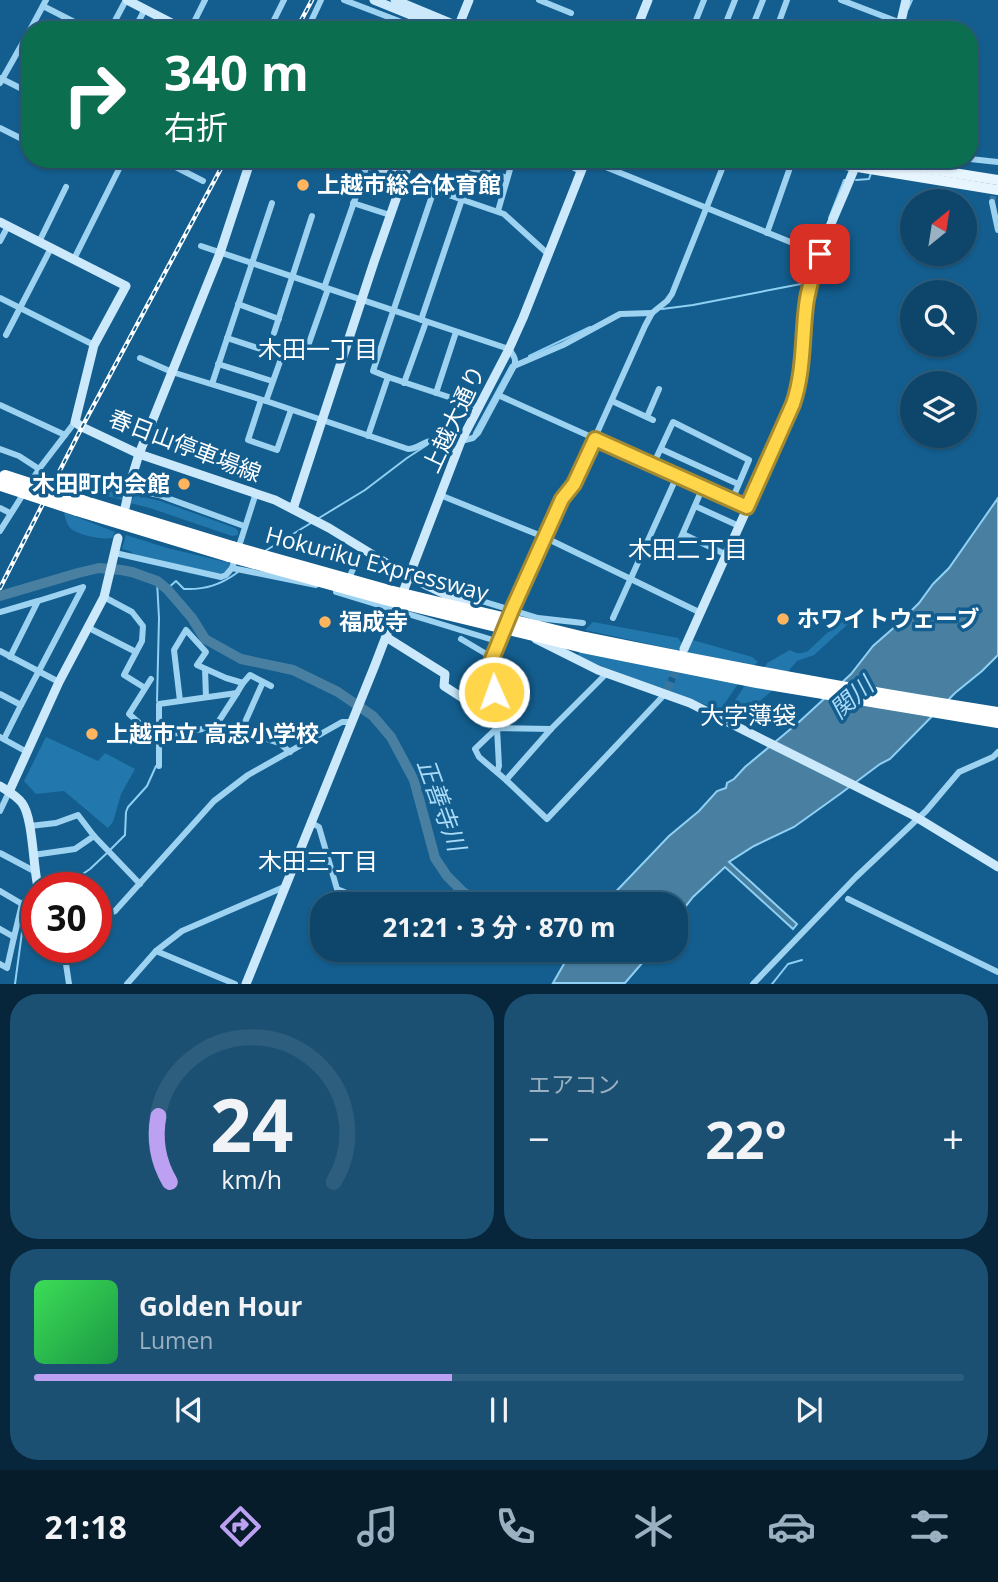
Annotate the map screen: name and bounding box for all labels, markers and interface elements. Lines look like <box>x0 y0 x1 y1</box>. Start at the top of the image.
text: 340 m <box>164 39 309 105</box>
icon: right <box>49 49 140 140</box>
text: 右折 <box>164 105 228 148</box>
place label: 上越市総合体育館 <box>317 168 501 200</box>
marker: 上越市総合体育館 <box>295 177 311 193</box>
north arrow <box>900 189 976 266</box>
map controls <box>900 189 977 448</box>
pin <box>790 224 850 284</box>
icon: arrive <box>801 235 839 273</box>
button: search <box>900 280 977 357</box>
district label: 木田一丁目 <box>258 332 378 365</box>
street label: 上越大通り <box>414 360 492 477</box>
button: layers <box>900 371 977 448</box>
street label: 春日山停車場線 <box>104 401 266 489</box>
place label: 木田町内会館 <box>32 467 170 499</box>
marker: 木田町内会館 <box>176 476 192 492</box>
street label: Hokuriku Expressway <box>262 518 493 608</box>
district label: 木田二丁目 <box>628 532 748 565</box>
place label: ホワイトウェーブ <box>797 602 980 634</box>
place label: 福成寺 <box>339 605 408 637</box>
marker: ホワイトウェーブ <box>775 611 791 627</box>
marker: 福成寺 <box>317 614 333 630</box>
position arrow <box>457 655 531 729</box>
water label: 関川 <box>822 667 882 725</box>
district label: 大字薄袋 <box>700 698 796 731</box>
place label: 上越市立 高志小学校 <box>106 717 319 749</box>
marker: 上越市立 高志小学校 <box>84 726 100 742</box>
water label: 正善寺川 <box>410 754 475 858</box>
district label: 木田三丁目 <box>258 844 378 877</box>
speed limit sign: 30 <box>21 872 112 963</box>
text: 21:21 · 3 分 · 870 m <box>382 909 616 945</box>
text: エアコン <box>528 1068 620 1100</box>
text: 24 <box>210 1075 294 1174</box>
text: 22° <box>705 1103 787 1174</box>
text: − <box>528 1112 550 1164</box>
text: + <box>942 1112 964 1164</box>
text: km/h <box>222 1162 282 1196</box>
text: Golden Hour <box>139 1288 302 1324</box>
text: Lumen <box>139 1324 213 1356</box>
icon: previous <box>170 1391 208 1429</box>
icon: pause <box>480 1391 518 1429</box>
icon: next <box>790 1391 828 1429</box>
icon: directions <box>216 1502 265 1551</box>
icon: music <box>353 1502 402 1551</box>
icon: phone <box>491 1502 540 1551</box>
icon: climate <box>629 1502 678 1551</box>
icon: car <box>767 1502 816 1551</box>
icon: filters <box>905 1502 954 1551</box>
text: 21:18 <box>44 1505 127 1548</box>

